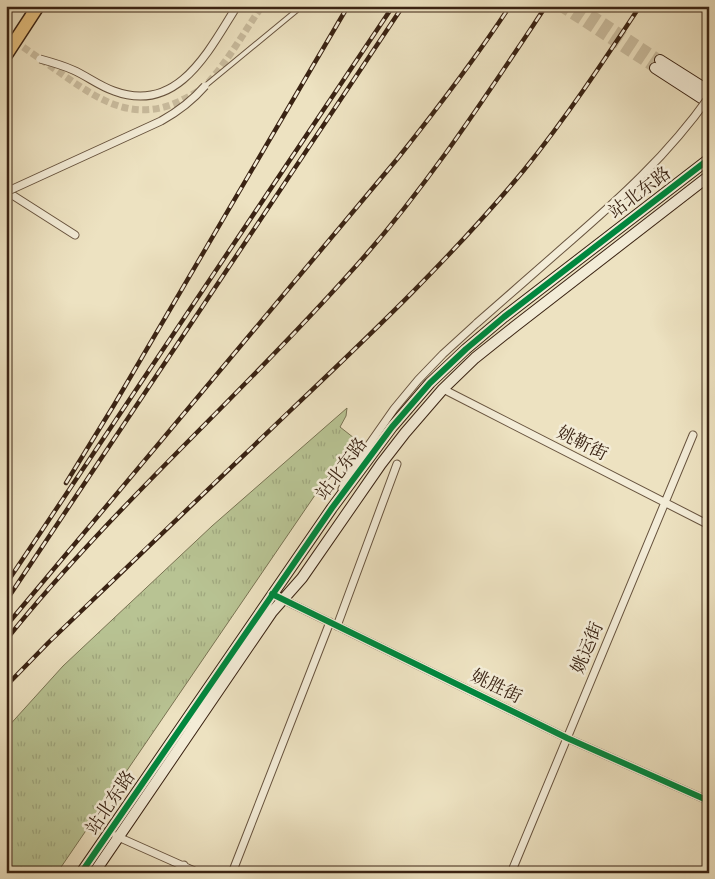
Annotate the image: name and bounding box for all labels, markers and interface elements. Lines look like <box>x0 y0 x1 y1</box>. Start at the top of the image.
street label: 站北东路 <box>605 163 674 222</box>
street label: 姚靳街 <box>554 422 611 464</box>
street label: 站北东路 <box>312 434 371 503</box>
street label: 姚运街 <box>567 619 607 676</box>
street label: 姚胜街 <box>468 665 525 707</box>
street label: 站北东路 <box>82 767 139 838</box>

